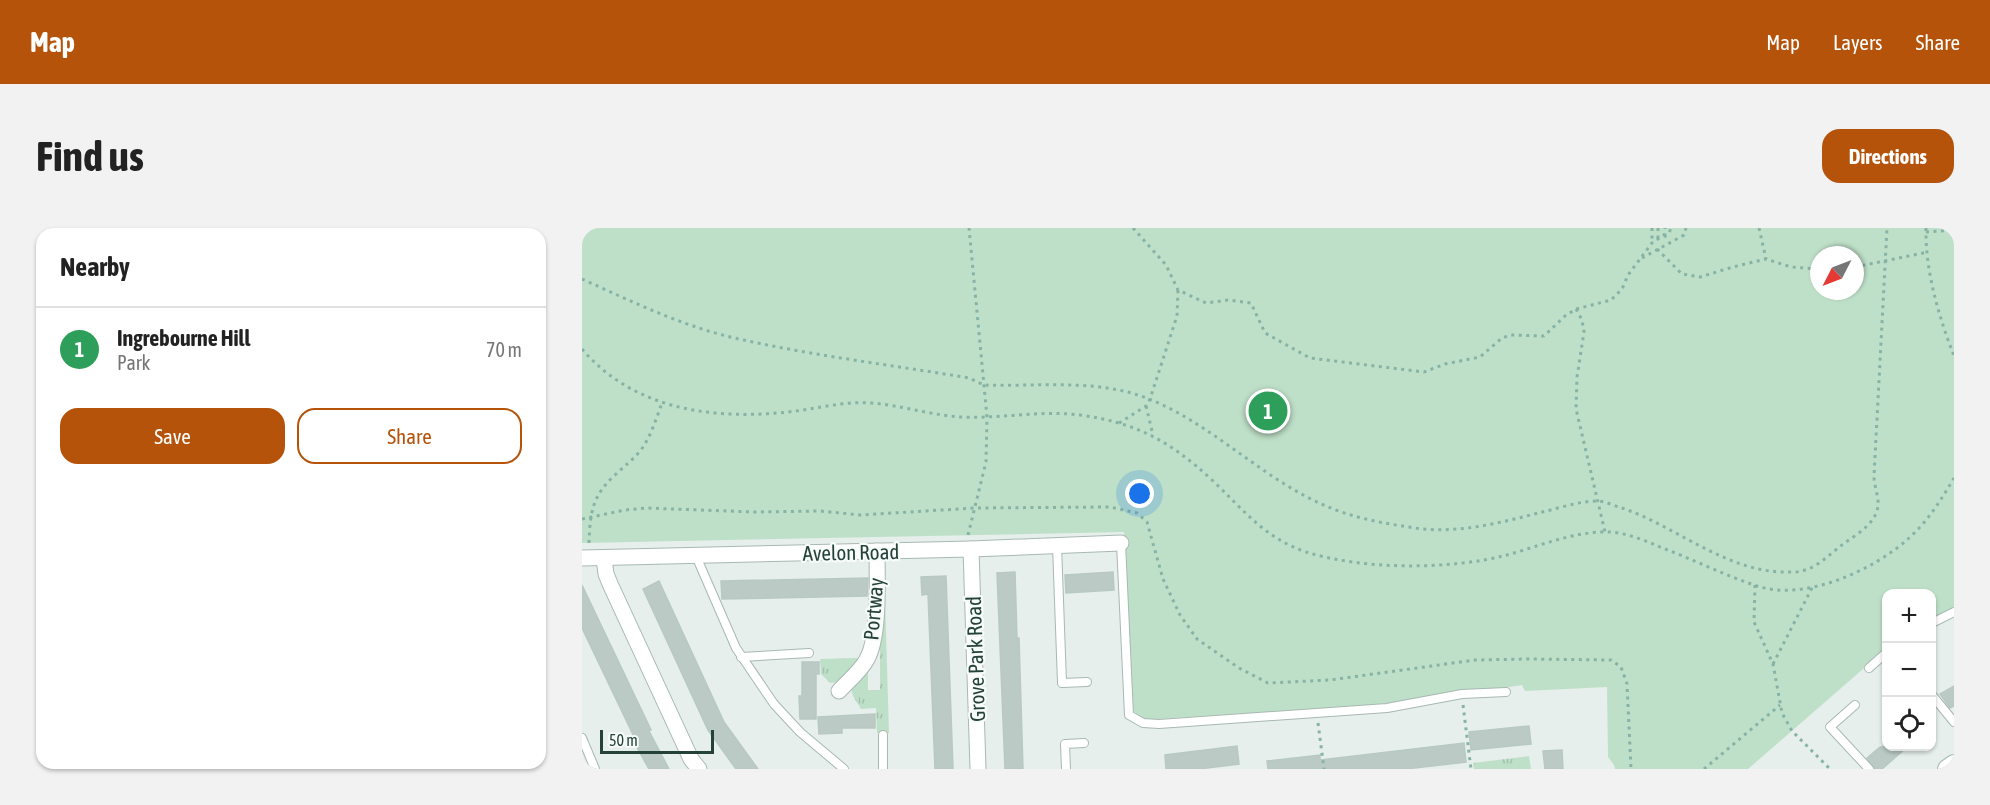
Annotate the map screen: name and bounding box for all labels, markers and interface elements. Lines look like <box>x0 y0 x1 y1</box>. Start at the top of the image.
text: Map <box>30 26 75 58</box>
text: Map <box>1766 30 1800 54</box>
text: Layers <box>1833 30 1883 54</box>
text: Share <box>1916 30 1960 54</box>
button: Directions <box>1822 129 1954 183</box>
text: Find us <box>36 132 144 180</box>
north arrow <box>1810 246 1864 300</box>
text: Nearby <box>60 252 130 282</box>
text: Ingrebourne Hill <box>117 325 250 351</box>
text: 1 <box>75 338 84 361</box>
text: 70 m <box>486 338 522 361</box>
text: Park <box>117 351 150 374</box>
pin: 1 <box>1248 388 1288 434</box>
button: Save <box>60 408 285 464</box>
button: Share <box>297 408 522 464</box>
your location <box>1125 479 1154 508</box>
street label: Avelon Road <box>802 539 900 565</box>
street label: Portway <box>858 576 888 641</box>
map controls <box>1882 589 1936 751</box>
button: + <box>1882 589 1936 643</box>
street label: Grove Park Road <box>961 596 989 722</box>
button: − <box>1882 643 1936 697</box>
button: locate <box>1882 697 1936 751</box>
scale bar <box>600 727 714 754</box>
text: 50 m <box>609 731 638 749</box>

